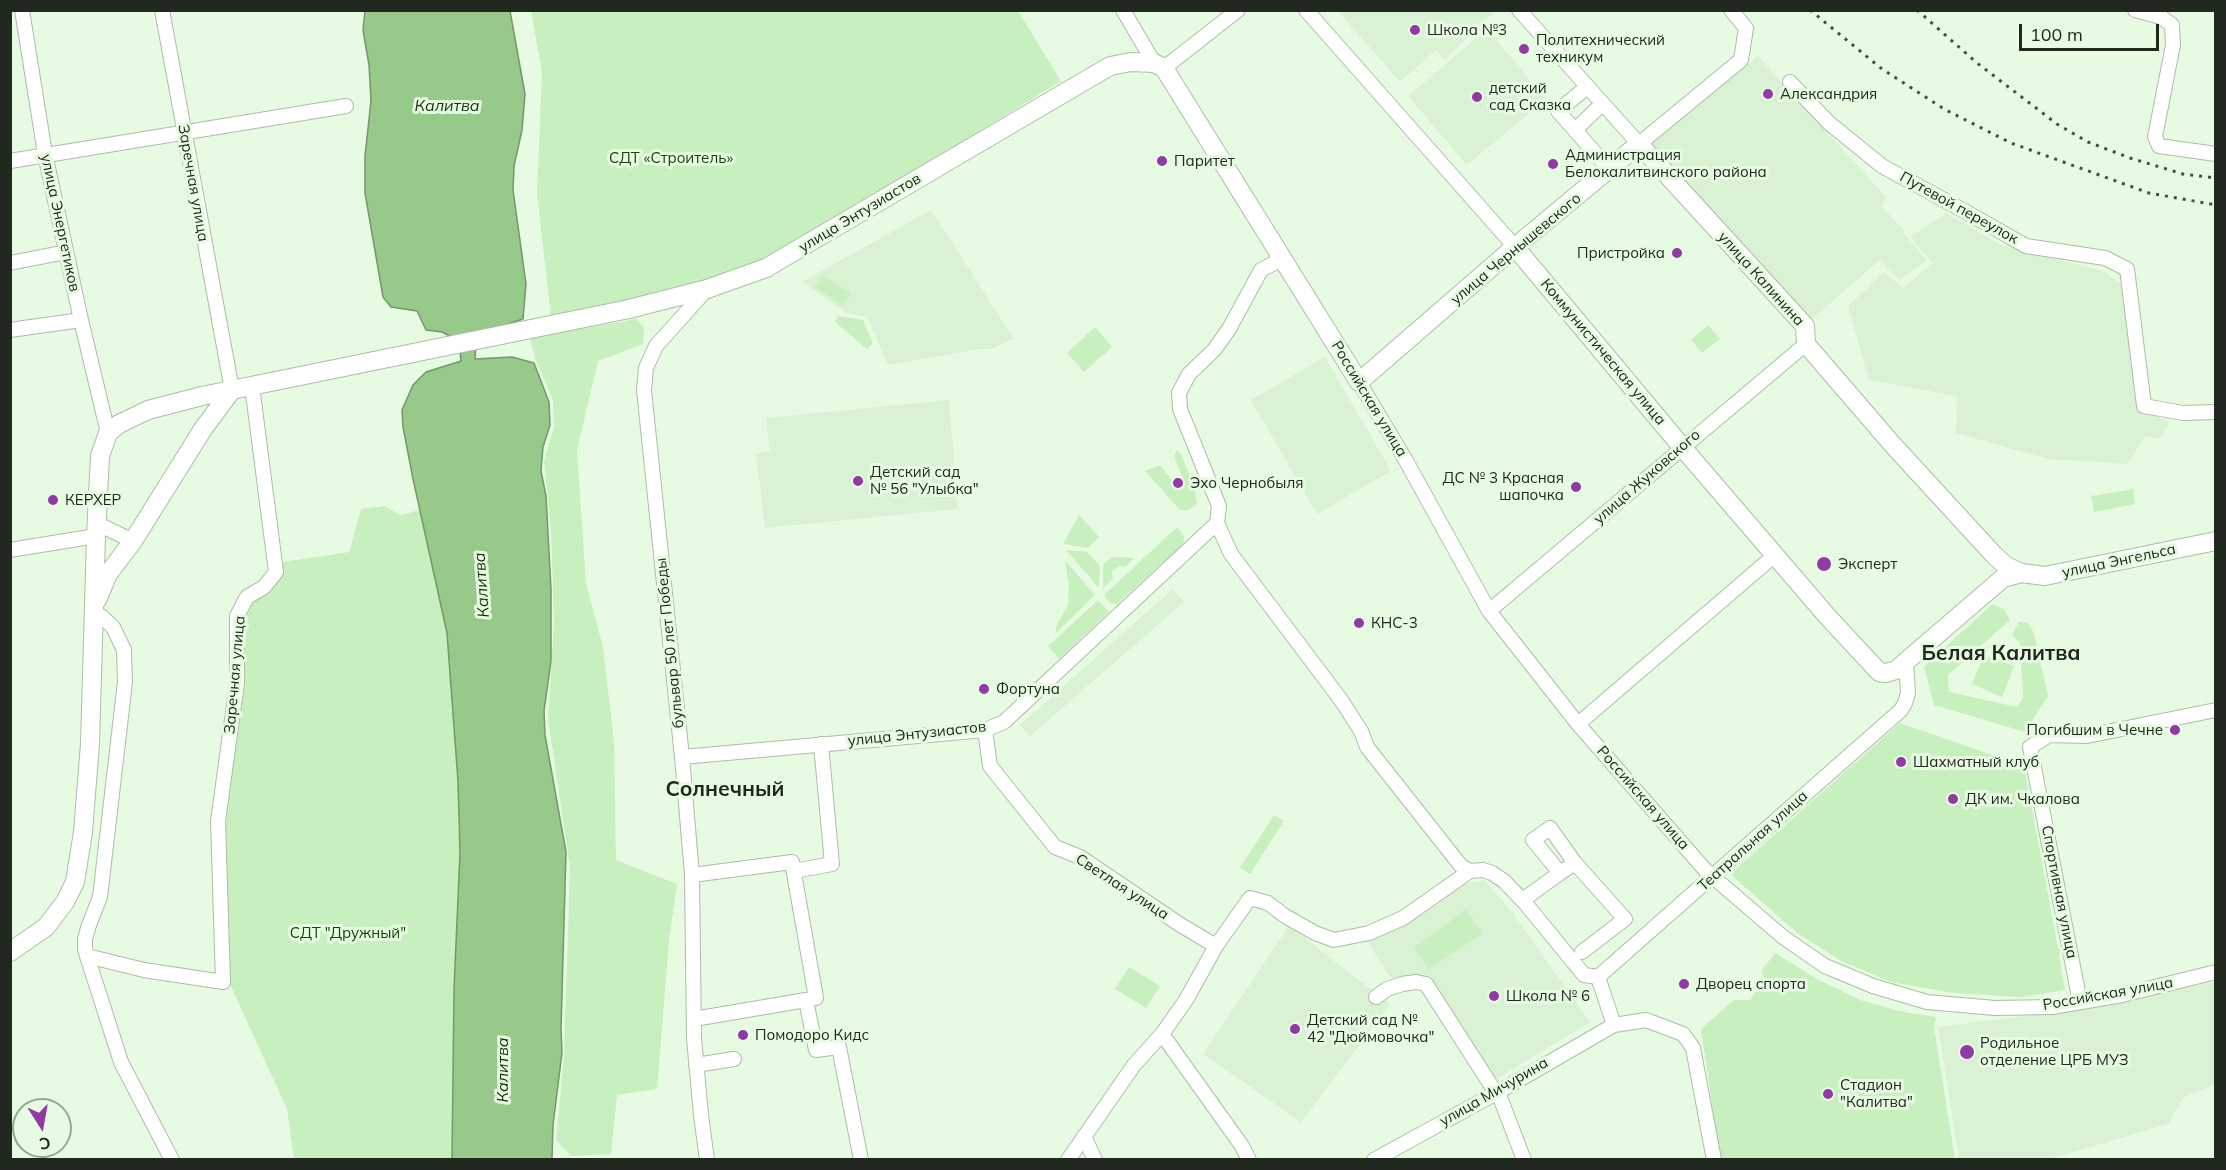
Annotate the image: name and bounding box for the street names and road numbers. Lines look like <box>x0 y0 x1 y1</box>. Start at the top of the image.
street label: Заречная улица <box>174 123 212 243</box>
street label: улица Энергетиков <box>37 153 83 293</box>
street label: Путевой переулок <box>1897 168 2021 248</box>
street label: улица Энтузиастов <box>796 169 924 257</box>
street label: улица Чернышевского <box>1447 189 1585 309</box>
street label: улица Калинина <box>1714 228 1808 330</box>
street label: Коммунистическая улица <box>1537 275 1669 429</box>
street label: Российская улица <box>1327 338 1411 460</box>
street label: улица Жуковского <box>1590 426 1704 528</box>
street label: улица Энгельса <box>2061 540 2177 582</box>
street label: бульвар 50 лет Победы <box>652 557 688 729</box>
street label: Заречная улица <box>221 615 249 735</box>
street label: улица Энтузиастов <box>847 718 987 750</box>
street label: Российская улица <box>1593 742 1693 854</box>
street label: Театральная улица <box>1694 787 1812 895</box>
street label: Спортивная улица <box>2037 824 2081 960</box>
street label: Светлая улица <box>1072 850 1172 924</box>
street label: Российская улица <box>2041 974 2175 1014</box>
street label: улица Мичурина <box>1437 1054 1551 1130</box>

